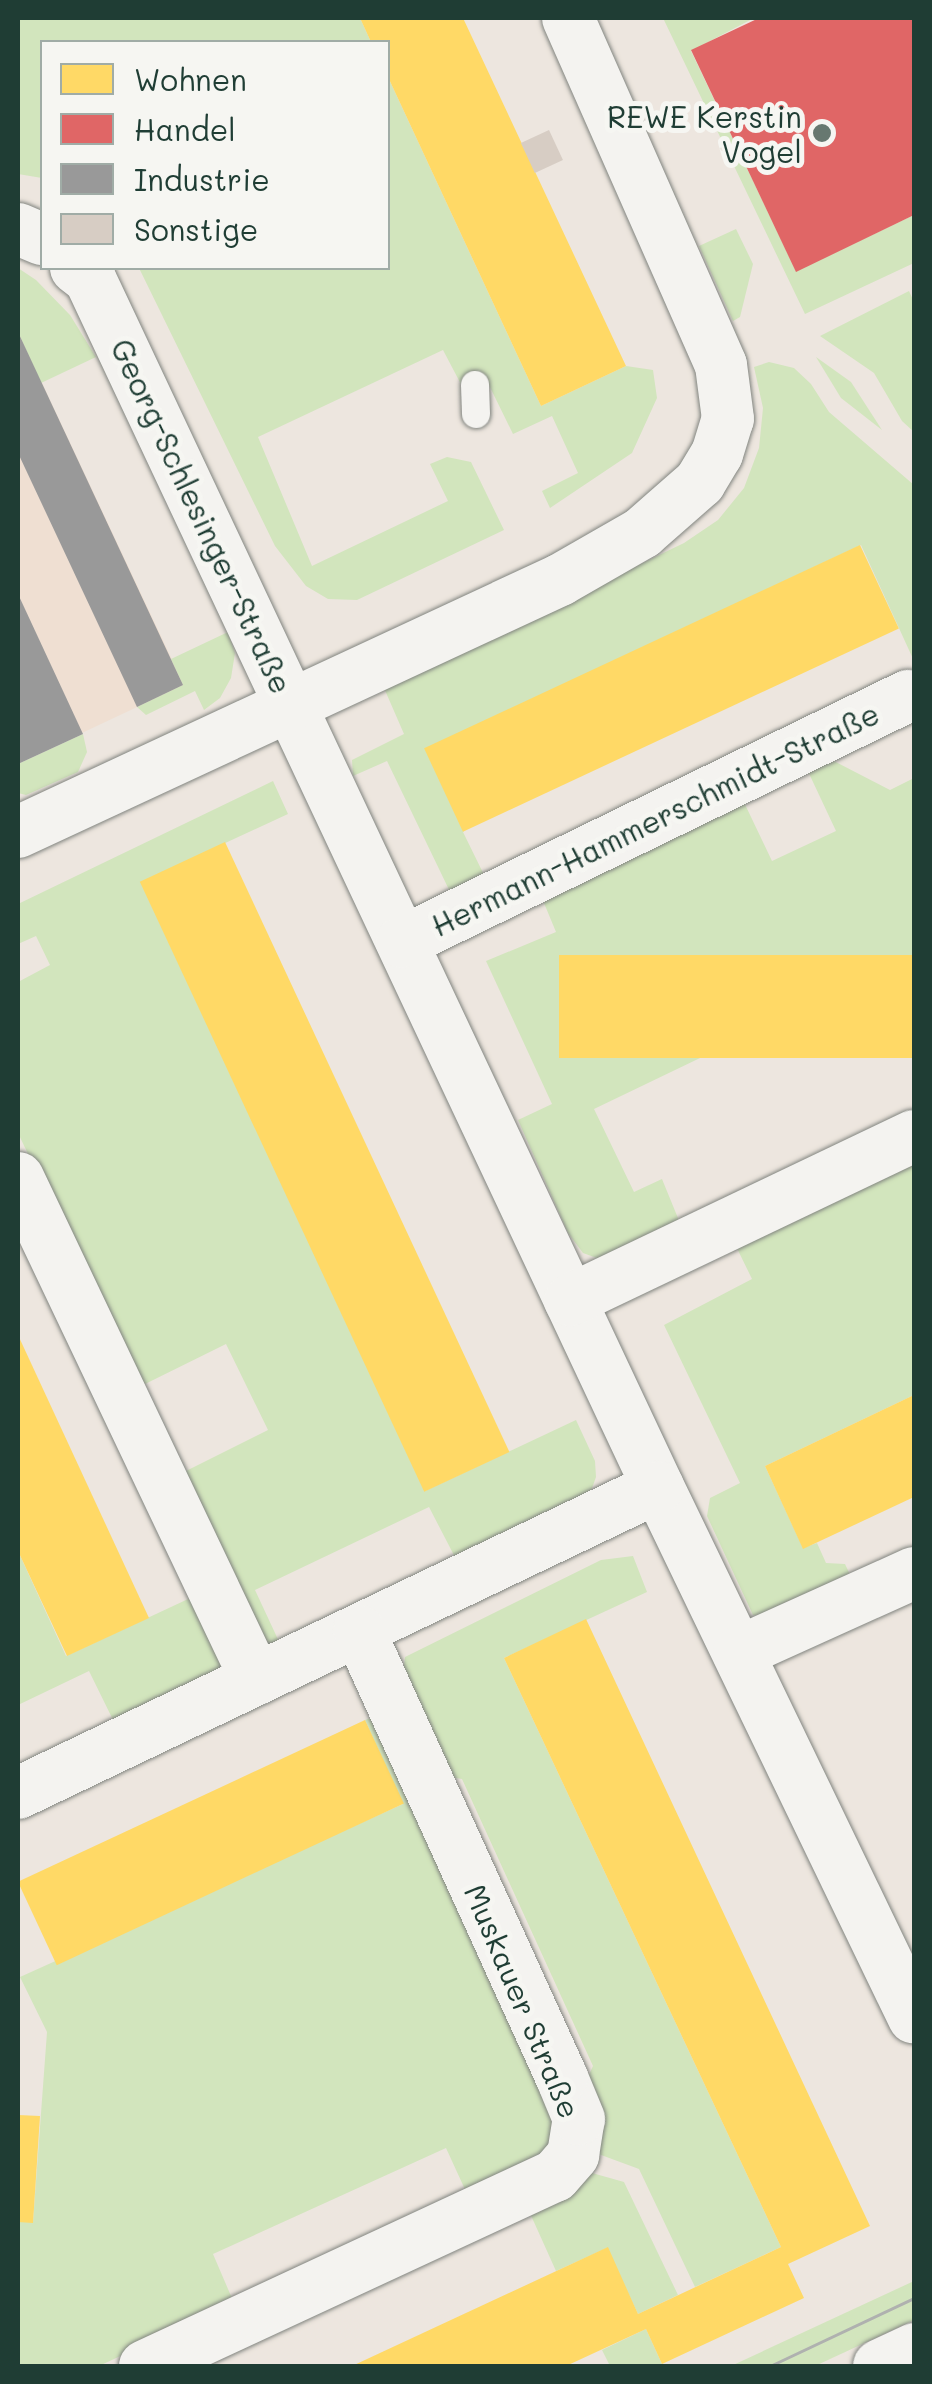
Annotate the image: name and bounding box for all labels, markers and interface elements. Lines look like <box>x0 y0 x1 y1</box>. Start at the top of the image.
legend <box>40 40 390 270</box>
text: Wohnen <box>134 59 247 99</box>
place label: REWE Kerstin Vogel <box>607 98 802 168</box>
text: Handel <box>134 109 236 149</box>
marker: REWE Kerstin Vogel <box>811 122 833 144</box>
text: Industrie <box>134 159 270 199</box>
text: Sonstige <box>134 209 258 249</box>
street label: Georg-Schlesinger-Straße <box>104 333 300 699</box>
street label: Hermann-Hammerschmidt-Straße <box>425 695 885 943</box>
street label: Muskauer Straße <box>457 1879 589 2123</box>

